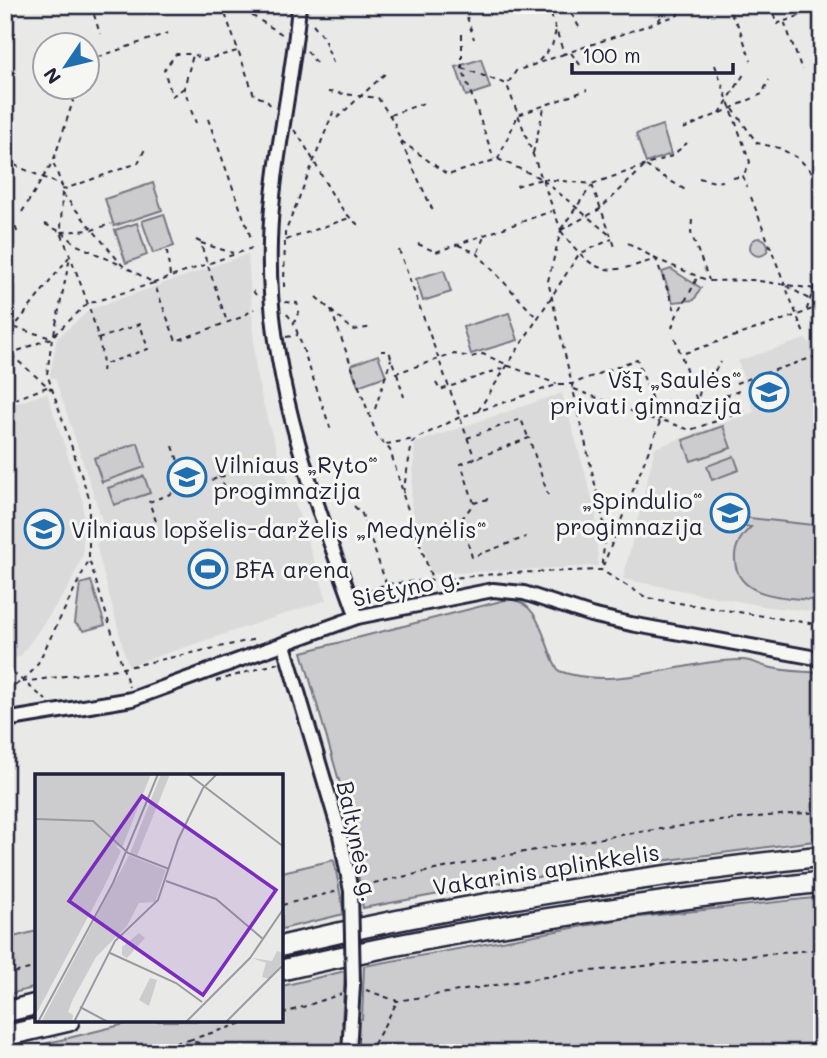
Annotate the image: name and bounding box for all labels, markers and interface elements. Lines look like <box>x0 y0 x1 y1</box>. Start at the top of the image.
north arrow <box>32 32 102 102</box>
scale bar <box>572 32 732 76</box>
text: 100 m <box>582 41 641 68</box>
text: N <box>37 63 66 89</box>
place label: VšĮ „Saulės“ privati gimnazija <box>551 364 742 420</box>
school or university icon: VšĮ „Saulės“ privati gimnazija <box>748 371 790 413</box>
place label: Vilniaus „Ryto“ progimnazija <box>214 449 378 505</box>
school or university icon: Vilniaus „Ryto“ progimnazija <box>166 456 208 498</box>
place label: „Spindulio“ progimnazija <box>556 485 703 541</box>
school or university icon: „Spindulio“ progimnazija <box>709 492 751 534</box>
school or university icon: Vilniaus lopšelis-darželis „Medynėlis“ <box>23 508 65 550</box>
place label: Vilniaus lopšelis-darželis „Medynėlis“ <box>71 514 487 544</box>
sports icon: BFA arena <box>187 548 229 590</box>
place label: BFA arena <box>235 554 350 584</box>
street label: Sietyno g. <box>349 561 463 613</box>
inset map <box>35 774 284 1023</box>
street label: Baltynės g. <box>331 778 385 904</box>
street label: Vakarinis aplinkkelis <box>430 836 662 902</box>

